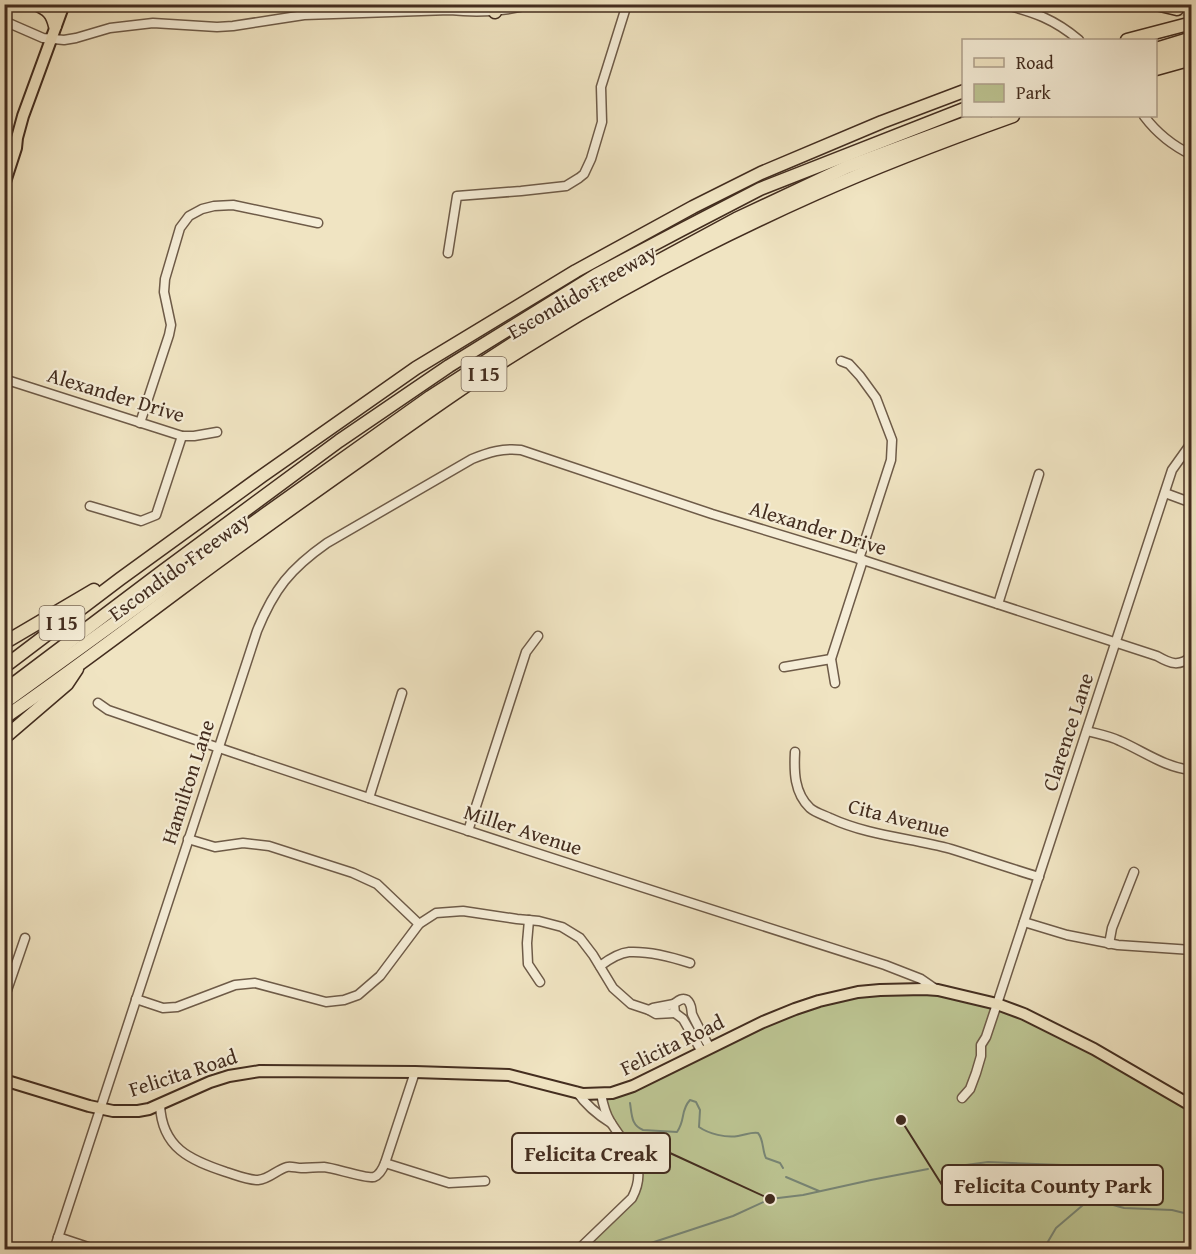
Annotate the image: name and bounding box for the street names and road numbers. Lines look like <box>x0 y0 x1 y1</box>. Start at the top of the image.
street label: Escondido Freeway <box>501 236 663 347</box>
road number: I 15 <box>462 357 506 391</box>
street label: Alexander Drive <box>44 359 189 430</box>
street label: Alexander Drive <box>746 492 891 563</box>
street label: Escondido Freeway <box>102 504 256 628</box>
road number: I 15 <box>40 606 84 640</box>
street label: Clarence Lane <box>1034 669 1101 795</box>
street label: Hamilton Lane <box>153 716 222 848</box>
street label: Cita Avenue <box>845 790 953 845</box>
street label: Miller Avenue <box>460 796 586 863</box>
street label: Felicita Road <box>615 1006 730 1083</box>
street label: Felicita Road <box>125 1040 242 1105</box>

